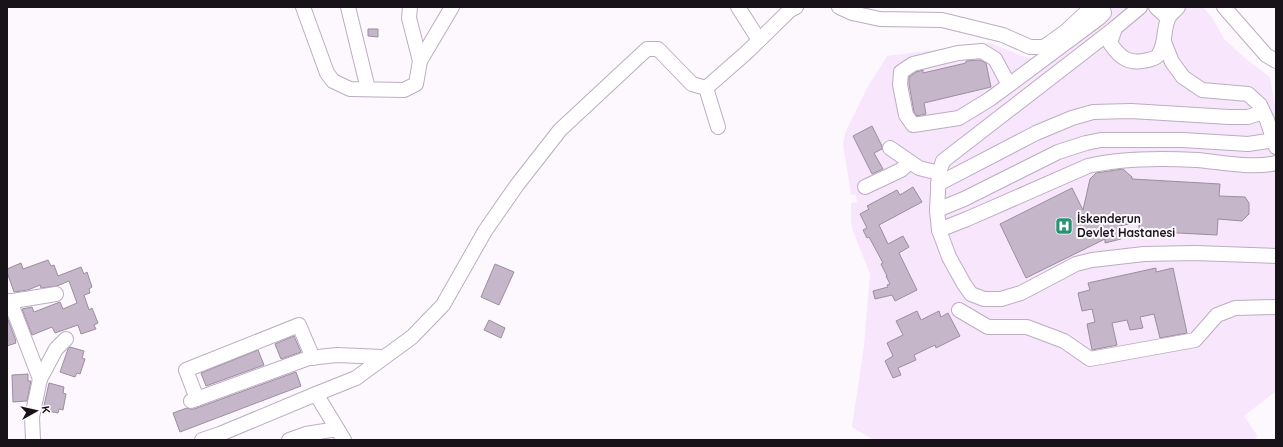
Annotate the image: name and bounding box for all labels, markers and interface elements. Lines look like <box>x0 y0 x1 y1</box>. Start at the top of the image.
place label: İskenderun Devlet Hastanesi <box>1077 211 1175 240</box>
hospital icon: İskenderun Devlet Hastanesi <box>1054 216 1074 236</box>
north arrow <box>16 391 56 431</box>
text: K <box>38 405 53 414</box>

